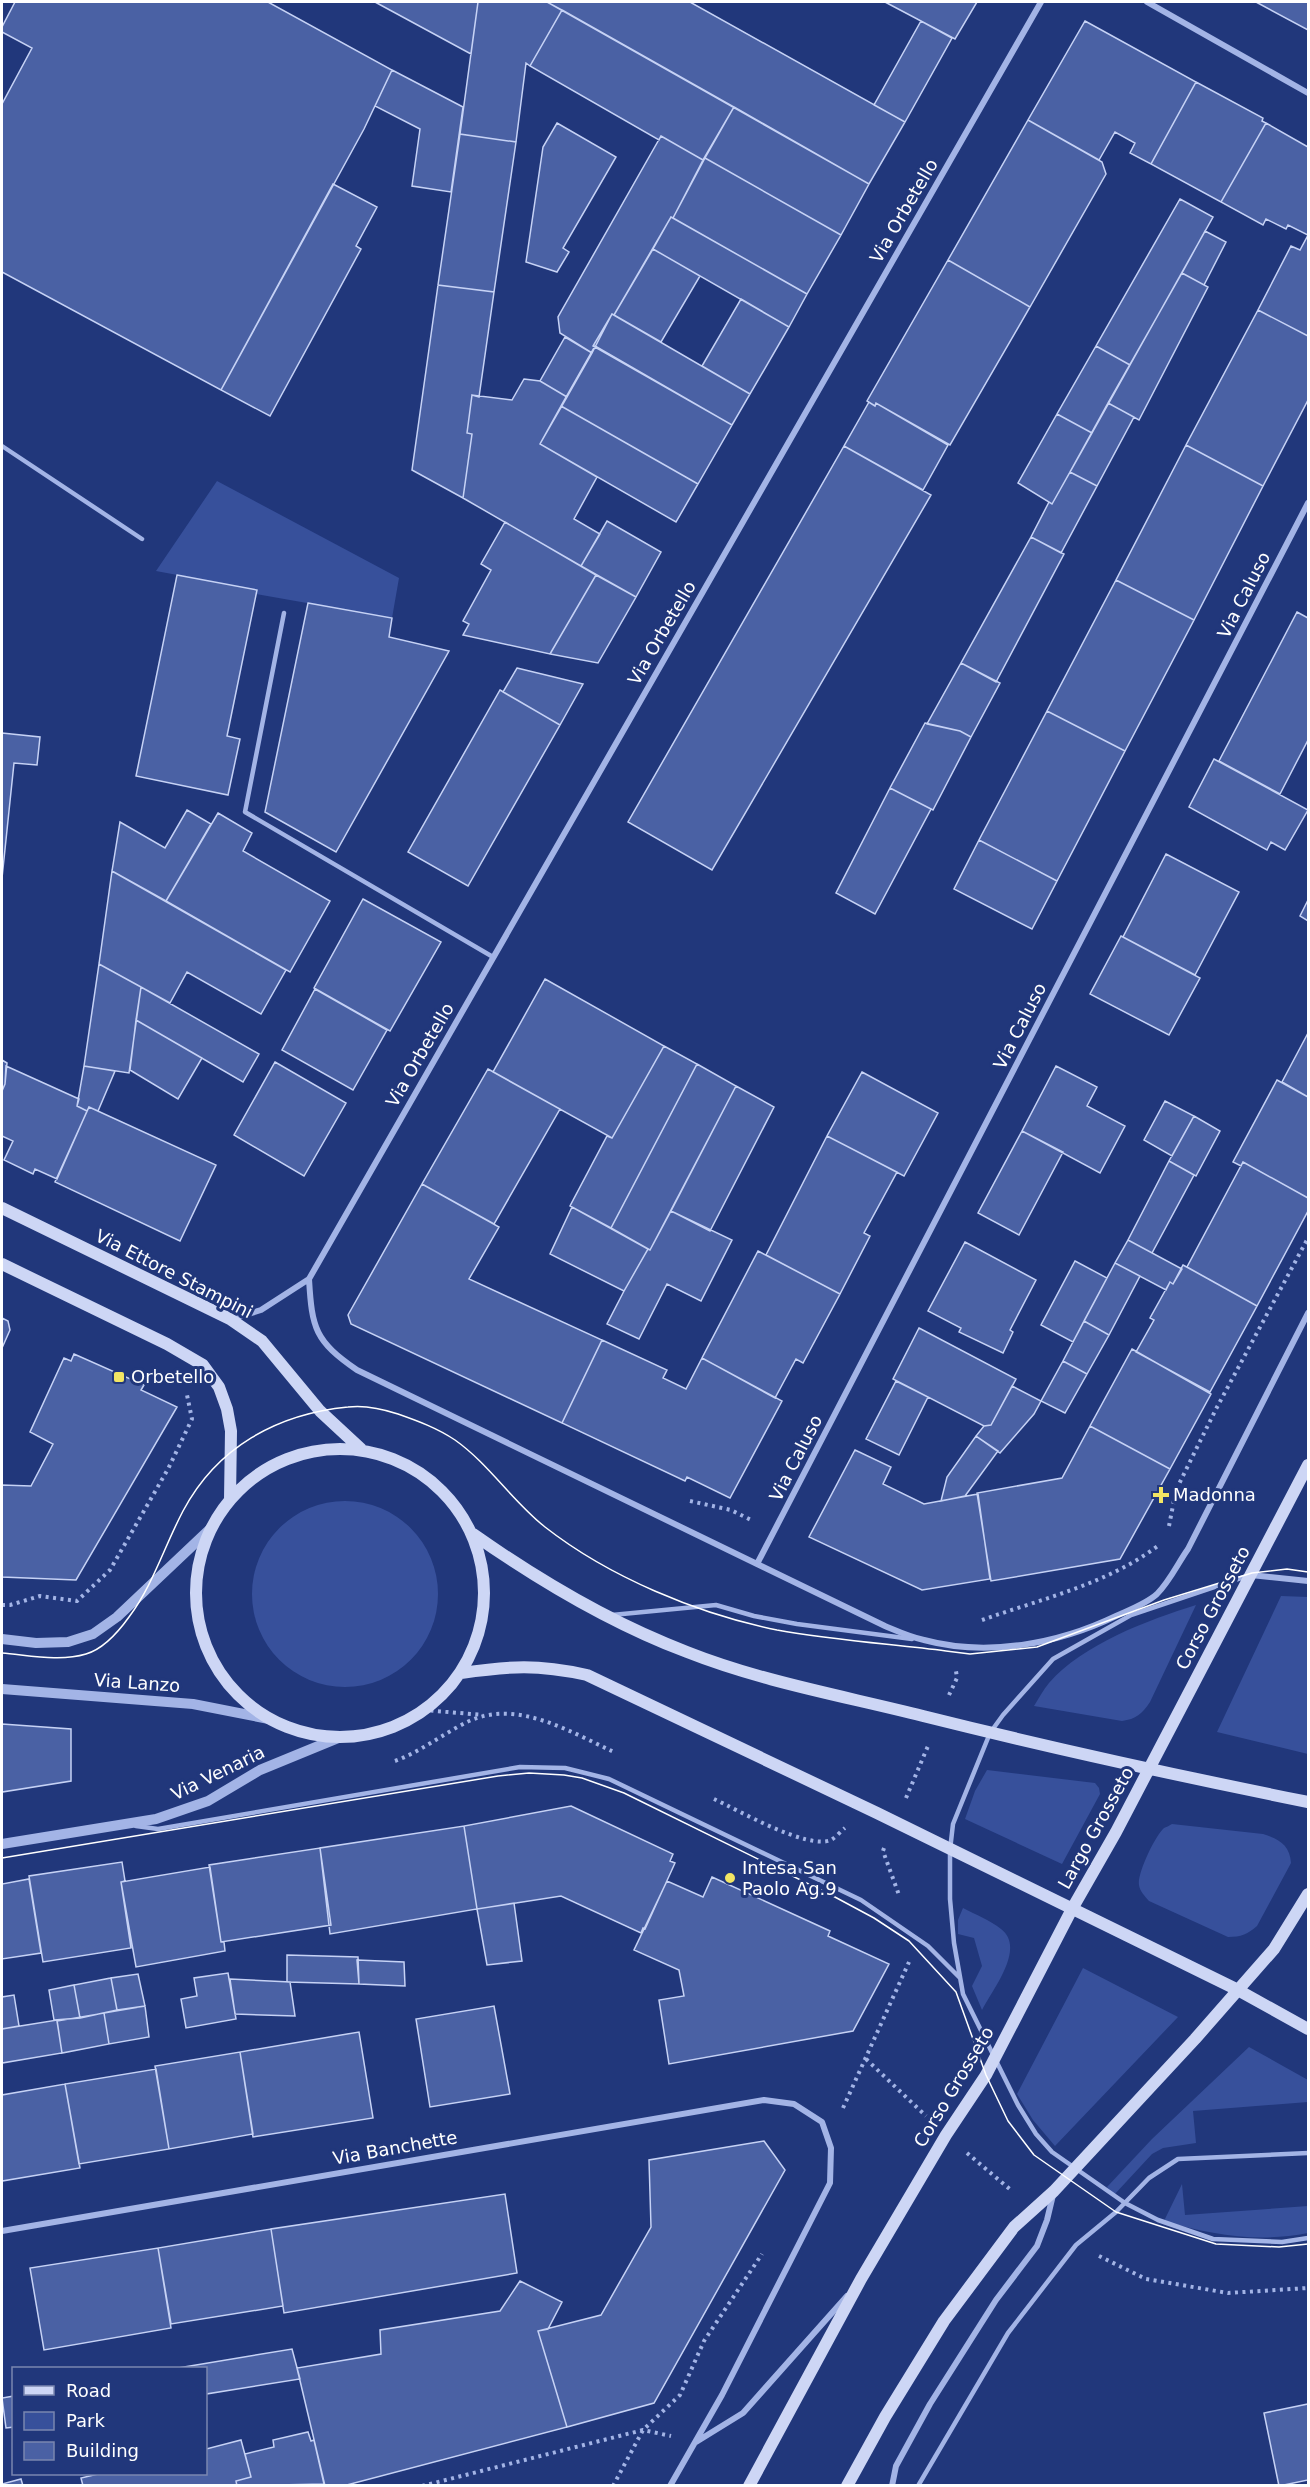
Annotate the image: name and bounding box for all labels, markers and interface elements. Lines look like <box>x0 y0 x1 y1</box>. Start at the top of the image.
street label: Via Orbetello <box>865 155 942 267</box>
street label: Via Caluso <box>1213 548 1274 641</box>
street label: Via Orbetello <box>623 577 700 689</box>
street label: Via Caluso <box>989 979 1050 1072</box>
street label: Via Orbetello <box>381 999 458 1111</box>
street label: Via Ettore Stampini <box>92 1225 256 1322</box>
place label: Orbetello <box>131 1366 214 1387</box>
marker: Orbetello <box>112 1370 126 1384</box>
street label: Via Caluso <box>765 1411 826 1504</box>
place label: Madonna <box>1173 1484 1256 1505</box>
marker: Madonna <box>1154 1488 1168 1502</box>
street label: Corso Grosseto <box>1171 1542 1254 1673</box>
street label: Via Lanzo <box>93 1669 181 1696</box>
street label: Via Venaria <box>168 1741 268 1804</box>
street label: Largo Grosseto <box>1053 1763 1138 1892</box>
place label: Intesa San Paolo Ag.9 <box>742 1857 837 1899</box>
marker: Intesa San Paolo Ag.9 <box>723 1871 737 1885</box>
street label: Corso Grosseto <box>909 2023 998 2151</box>
street label: Via Banchette <box>331 2126 459 2169</box>
legend <box>12 2367 207 2475</box>
text: Road <box>66 2380 111 2401</box>
text: Park <box>66 2410 105 2431</box>
text: Building <box>66 2440 139 2461</box>

